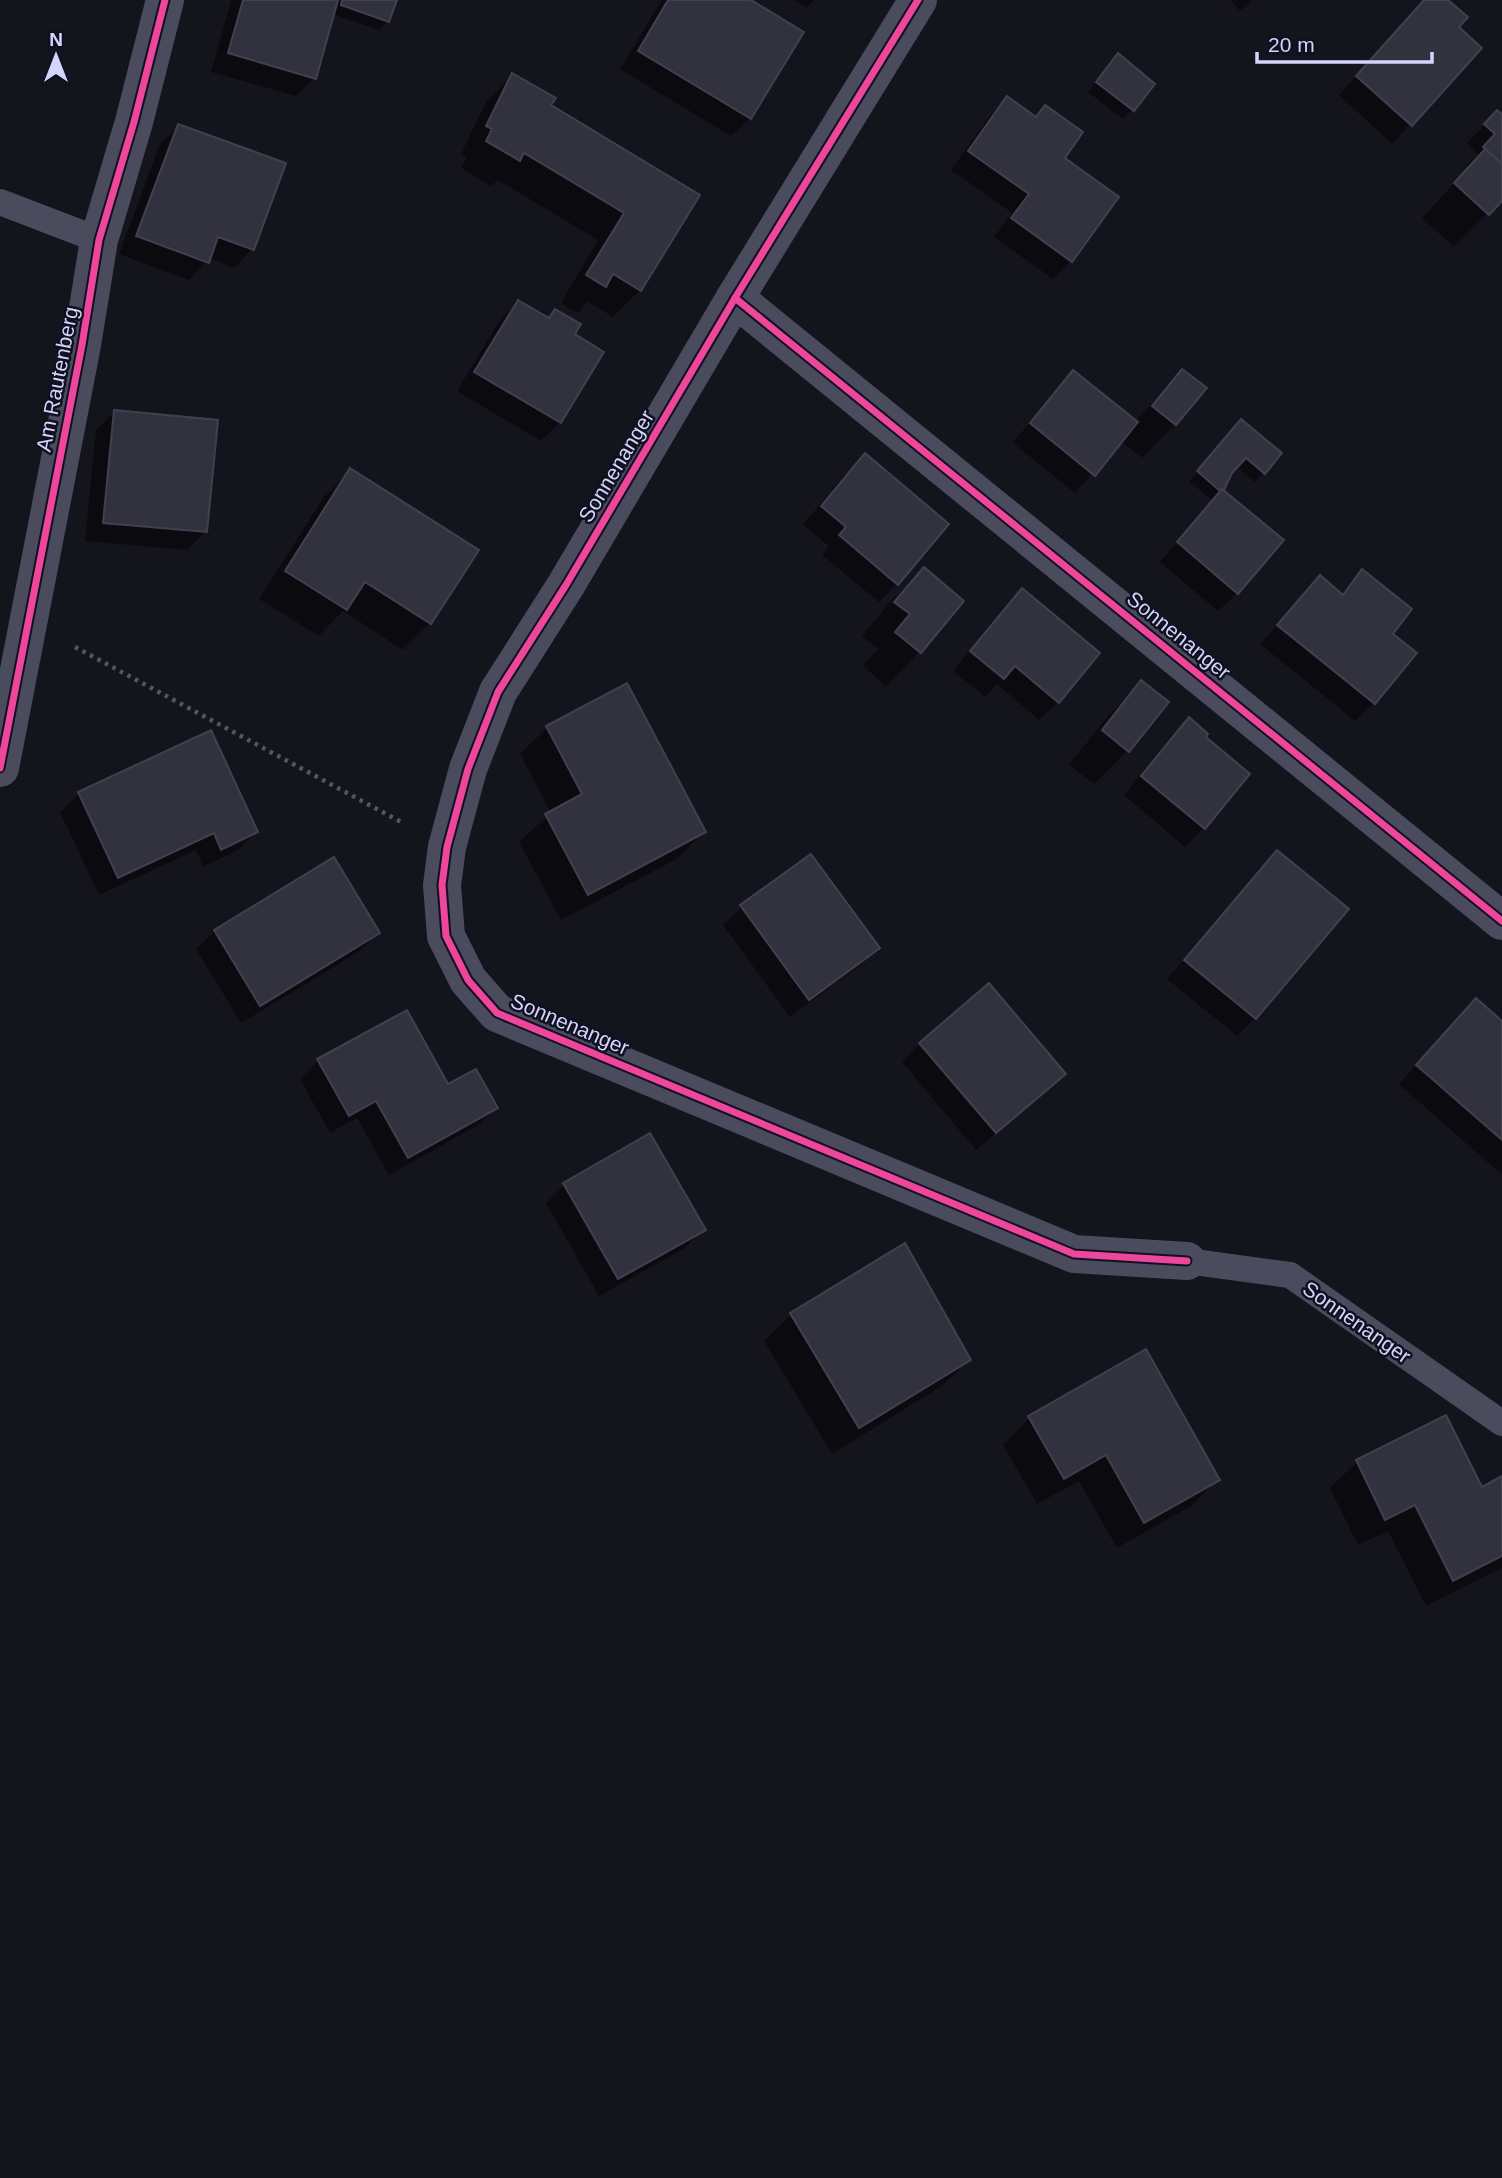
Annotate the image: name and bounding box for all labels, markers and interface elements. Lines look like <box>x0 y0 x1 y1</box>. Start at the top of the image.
north arrow <box>21 21 91 91</box>
scale bar <box>1257 21 1432 65</box>
text: N <box>49 29 63 50</box>
text: 20 m <box>1268 33 1315 56</box>
street label: Am Rautenberg <box>32 305 82 453</box>
street label: Sonnenanger <box>574 406 658 526</box>
street label: Sonnenanger <box>1123 586 1235 684</box>
street label: Sonnenanger <box>507 989 633 1059</box>
street label: Sonnenanger <box>1299 1276 1415 1368</box>

